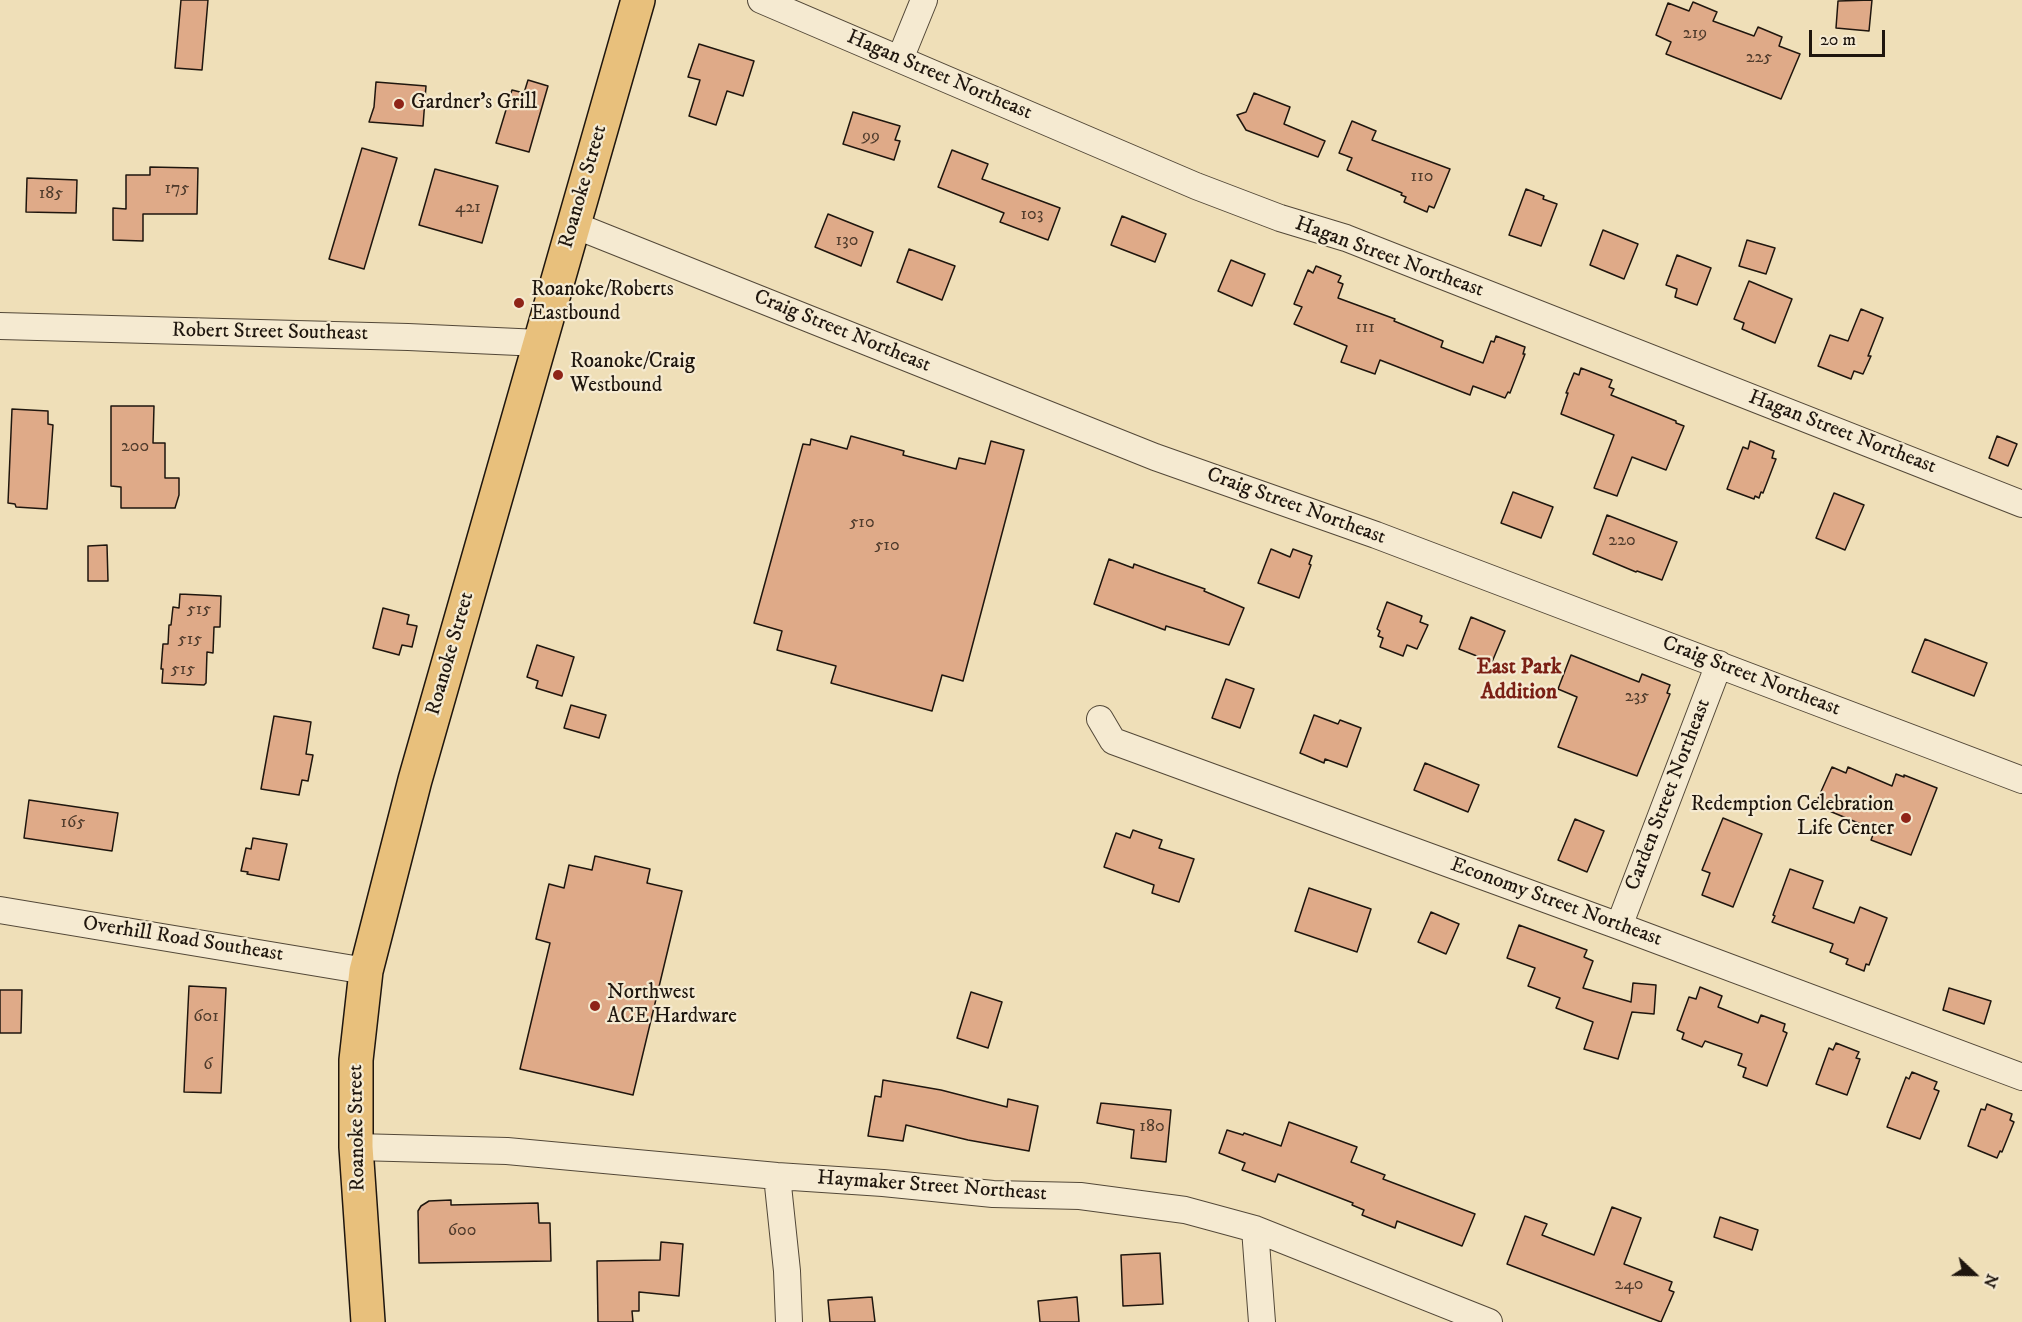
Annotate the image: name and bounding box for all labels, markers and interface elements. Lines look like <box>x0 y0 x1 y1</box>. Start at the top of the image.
scale bar <box>1812 18 1888 56</box>
house number: 219 <box>1683 23 1707 45</box>
street label: Hagan Street Northeast <box>842 25 1036 127</box>
text: 20 m <box>1820 29 1856 51</box>
house number: 225 <box>1746 47 1772 69</box>
place label: Gardner’s Grill <box>411 91 537 117</box>
marker: Gardner’s Grill <box>392 97 406 111</box>
street label: Roanoke Street <box>554 122 614 252</box>
house number: 99 <box>862 126 880 148</box>
house number: 110 <box>1411 166 1433 188</box>
house number: 175 <box>165 178 189 200</box>
house number: 185 <box>39 183 63 205</box>
house number: 421 <box>455 197 481 219</box>
house number: 103 <box>1021 204 1043 226</box>
street label: Hagan Street Northeast <box>1291 212 1487 304</box>
house number: 130 <box>835 230 859 252</box>
place label: Roanoke/Roberts Eastbound <box>531 278 674 328</box>
street label: Craig Street Northeast <box>750 285 934 379</box>
marker: Roanoke/Roberts Eastbound <box>512 296 526 310</box>
house number: 111 <box>1355 317 1375 339</box>
street label: Robert Street Southeast <box>172 319 368 347</box>
place label: Roanoke/Craig Westbound <box>570 350 695 400</box>
marker: Roanoke/Craig Westbound <box>551 368 565 382</box>
street label: Hagan Street Northeast <box>1745 386 1939 480</box>
house number: 200 <box>121 436 149 458</box>
street label: Craig Street Northeast <box>1203 463 1389 551</box>
house number: 510 <box>849 512 875 534</box>
house number: 220 <box>1608 530 1636 552</box>
house number: 510 <box>874 535 900 557</box>
street label: Roanoke Street <box>421 589 481 719</box>
house number: 515 <box>187 599 211 621</box>
house number: 515 <box>178 629 202 651</box>
street label: Craig Street Northeast <box>1658 631 1844 723</box>
district label: East Park Addition <box>1476 655 1562 706</box>
house number: 515 <box>171 659 195 681</box>
house number: 235 <box>1625 686 1649 708</box>
street label: Carden Street Northeast <box>1621 696 1717 894</box>
place label: Redemption Celebration Life Center <box>1691 793 1894 843</box>
marker: Redemption Celebration Life Center <box>1899 811 1913 825</box>
house number: 165 <box>61 812 85 834</box>
street label: Economy Street Northeast <box>1447 853 1665 953</box>
street label: Overhill Road Southeast <box>81 912 285 968</box>
place label: Northwest ACE Hardware <box>607 981 737 1031</box>
marker: Northwest ACE Hardware <box>588 999 602 1013</box>
house number: 601 <box>193 1006 219 1028</box>
house number: 6 <box>203 1054 213 1076</box>
street label: Roanoke Street <box>344 1064 372 1192</box>
house number: 180 <box>1139 1116 1165 1138</box>
street label: Haymaker Street Northeast <box>816 1166 1048 1208</box>
house number: 600 <box>448 1220 476 1242</box>
north arrow <box>1944 1244 2004 1304</box>
text: N <box>1979 1271 2002 1291</box>
house number: 240 <box>1615 1274 1643 1296</box>

